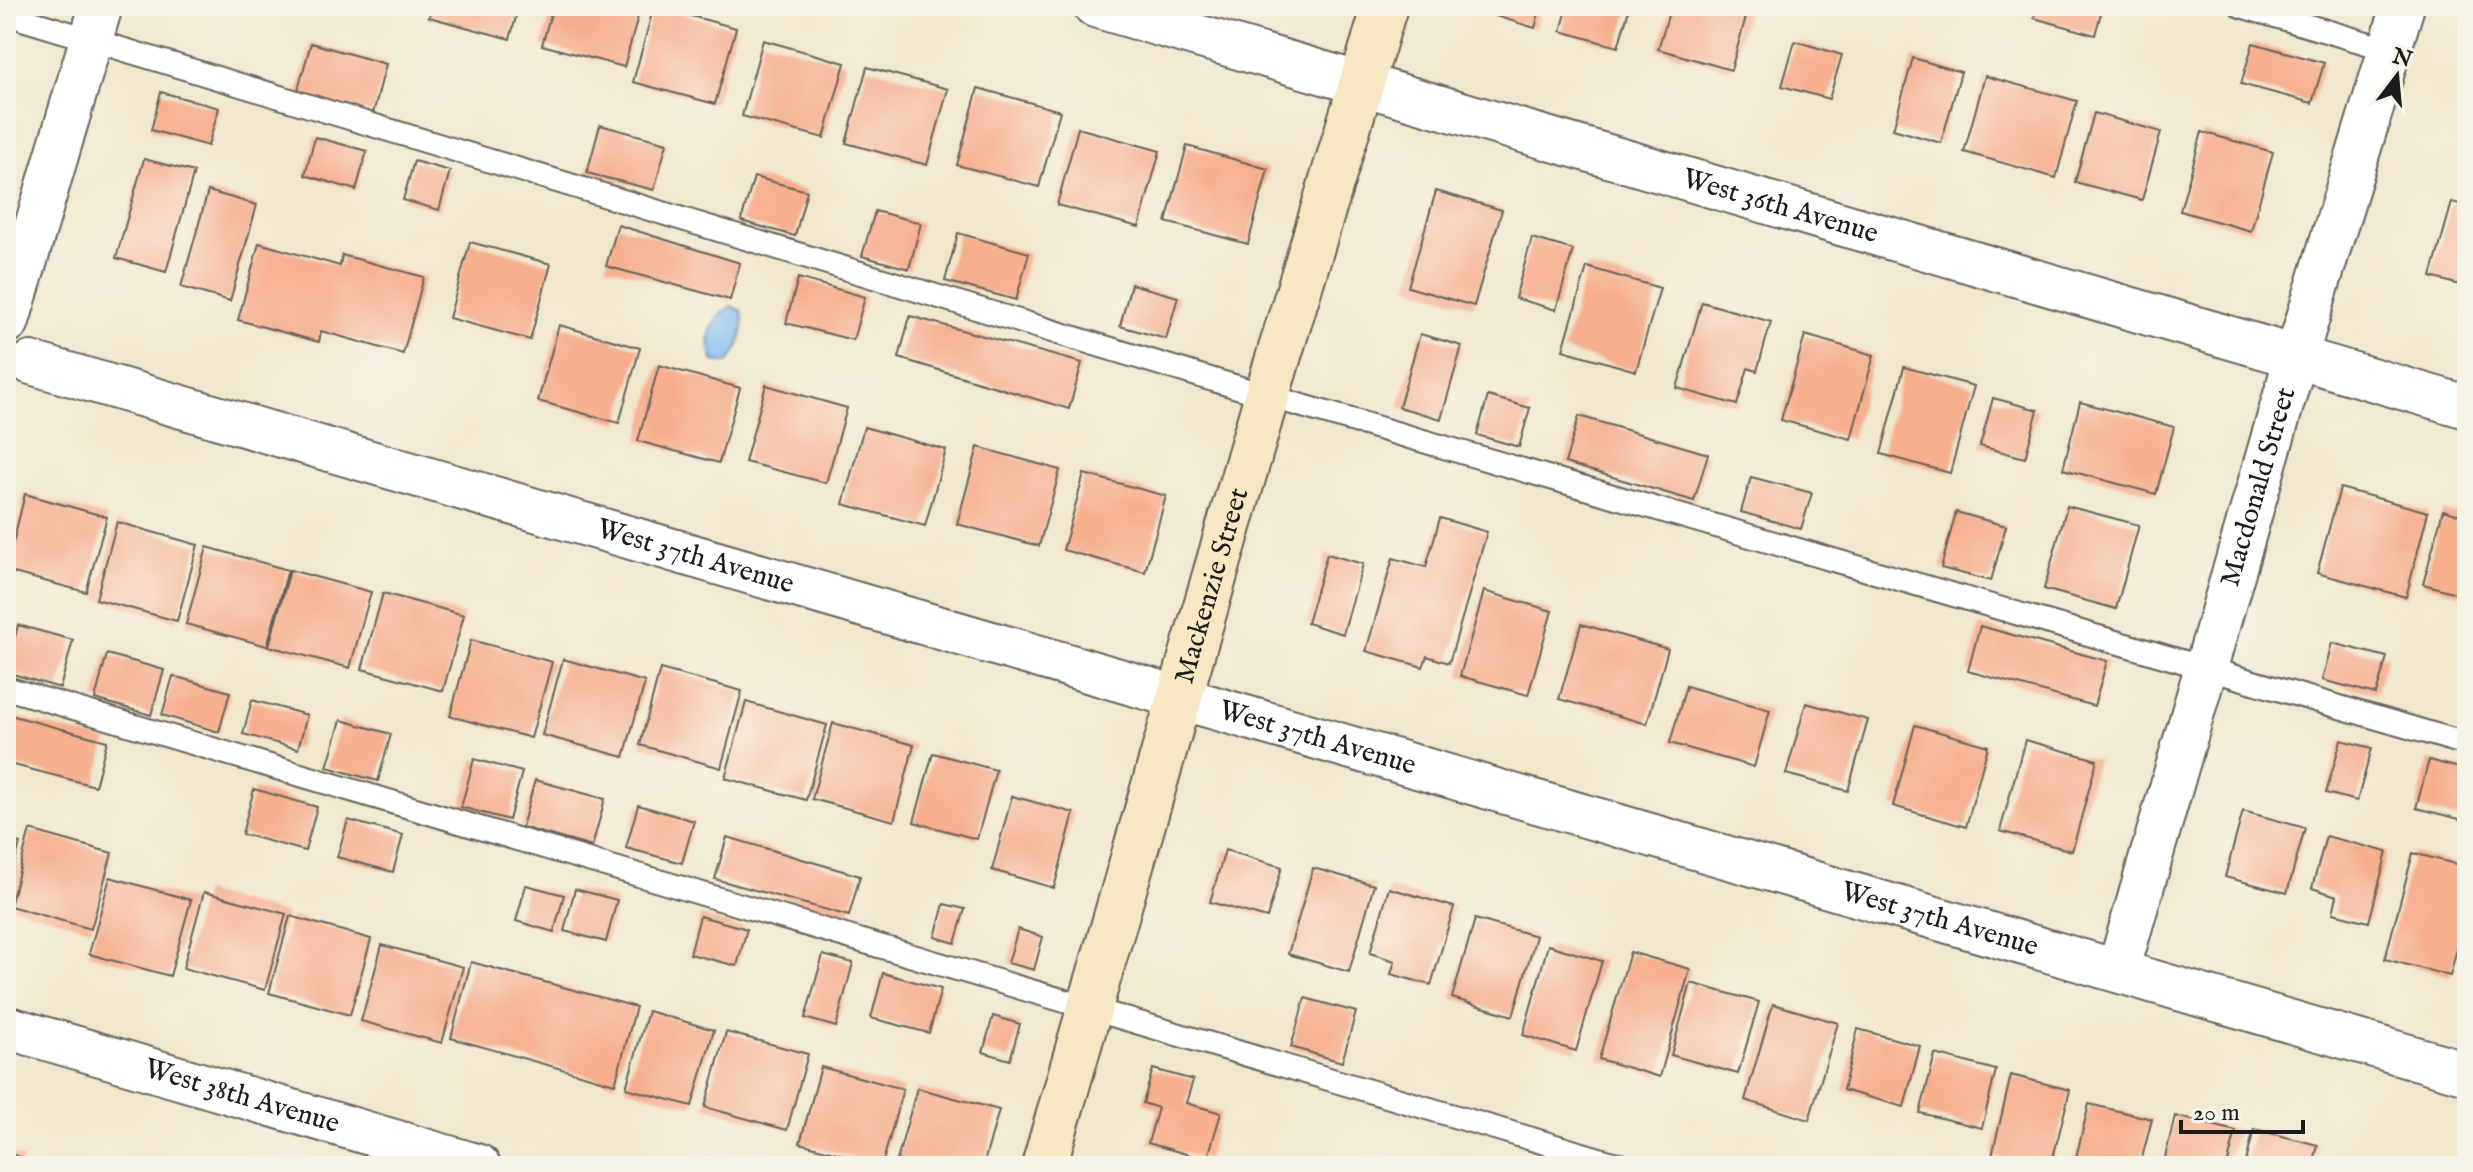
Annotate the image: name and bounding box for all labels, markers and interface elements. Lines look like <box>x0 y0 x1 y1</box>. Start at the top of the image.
north arrow <box>2357 36 2437 116</box>
text: N <box>2388 42 2415 75</box>
street label: West 36th Avenue <box>1678 161 1882 252</box>
street label: Macdonald Street <box>2213 383 2304 591</box>
street label: Mackenzie Street <box>1167 484 1257 688</box>
street label: West 37th Avenue <box>593 511 798 602</box>
street label: West 37th Avenue <box>1215 693 1420 783</box>
street label: West 37th Avenue <box>1837 874 2042 965</box>
street label: West 38th Avenue <box>140 1051 344 1142</box>
scale bar <box>2181 1084 2303 1134</box>
text: 20 m <box>2193 1098 2240 1129</box>

